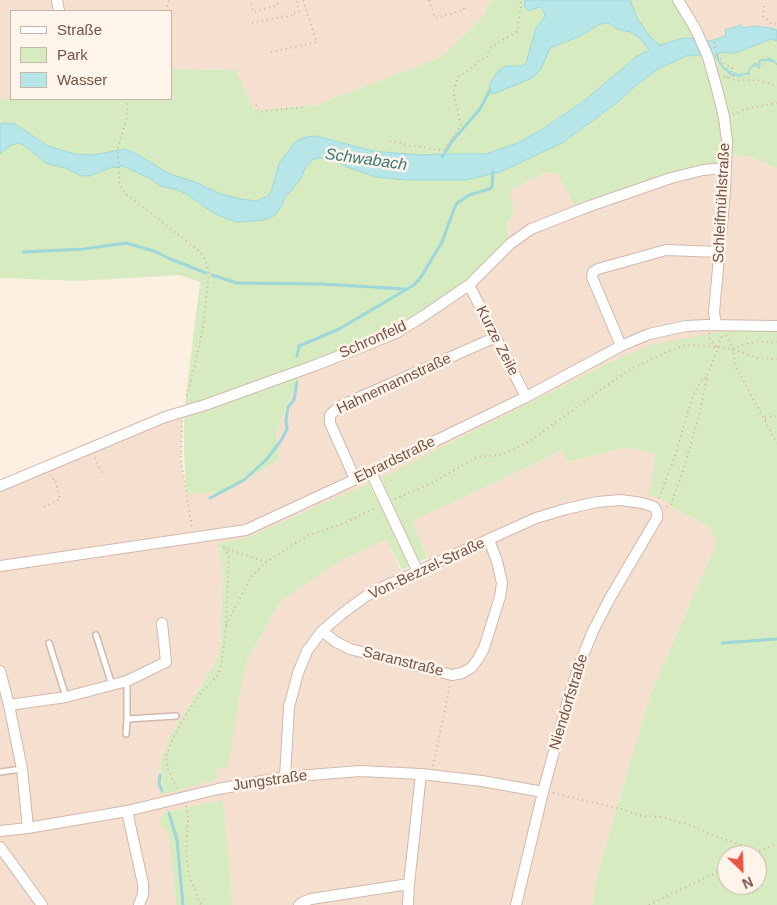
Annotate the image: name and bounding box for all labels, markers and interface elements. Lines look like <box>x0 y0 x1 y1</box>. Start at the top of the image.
legend <box>10 10 172 100</box>
text: Straße <box>57 21 102 38</box>
text: Park <box>57 46 88 63</box>
text: Wasser <box>57 71 107 88</box>
street label: Schleifmühlstraße <box>710 143 734 263</box>
water label: Schwabach <box>324 145 408 175</box>
street label: Kurze Zeile <box>472 303 522 379</box>
street label: Schronfeld <box>337 317 409 363</box>
street label: Hahnemannstraße <box>334 350 454 418</box>
street label: Ebrardstraße <box>352 433 438 487</box>
street label: Von-Bezzel-Straße <box>366 534 488 604</box>
street label: Saranstraße <box>361 643 445 681</box>
street label: Niendorfstraße <box>546 652 592 752</box>
street label: Jungstraße <box>232 767 308 795</box>
north arrow <box>717 845 767 895</box>
text: N <box>740 873 756 892</box>

